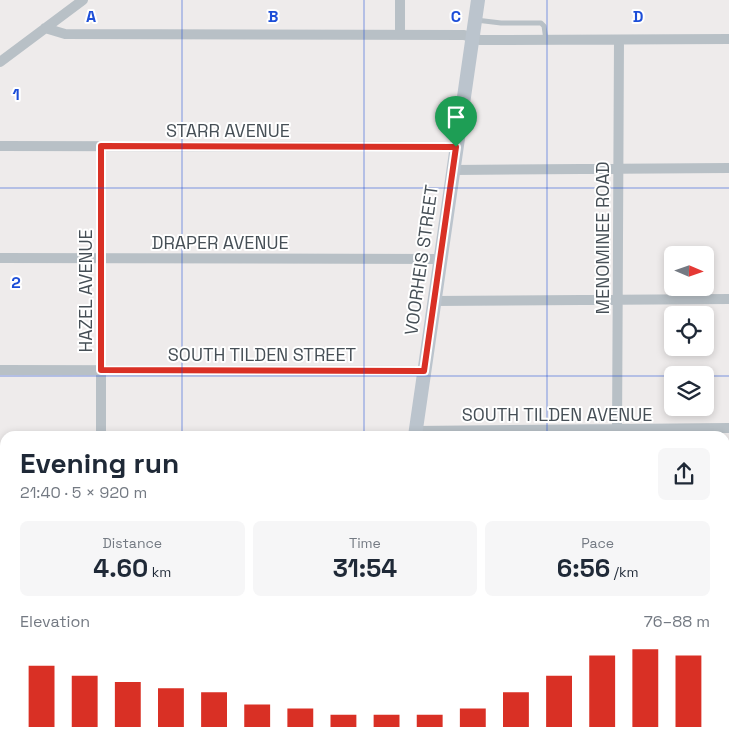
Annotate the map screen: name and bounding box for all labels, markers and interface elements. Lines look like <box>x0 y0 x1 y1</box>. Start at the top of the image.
text: A <box>86 6 96 27</box>
text: B <box>268 6 278 27</box>
text: C <box>451 6 461 27</box>
text: D <box>633 6 643 27</box>
text: 1 <box>12 84 20 105</box>
pin <box>435 96 477 147</box>
icon: arrive <box>442 103 470 131</box>
street label: STARR AVENUE <box>166 119 290 142</box>
street label: MENOMINEE ROAD <box>591 161 614 315</box>
street label: VOORHEIS STREET <box>399 183 443 337</box>
street label: HAZEL AVENUE <box>74 229 97 353</box>
street label: DRAPER AVENUE <box>151 231 289 254</box>
north arrow <box>664 246 714 296</box>
map controls <box>664 246 714 416</box>
text: 2 <box>11 272 21 293</box>
button: locate <box>664 306 714 356</box>
street label: SOUTH TILDEN STREET <box>168 343 357 366</box>
button: layers <box>664 366 714 416</box>
street label: SOUTH TILDEN AVENUE <box>462 403 652 426</box>
text: Evening run <box>20 445 179 481</box>
button: share <box>658 448 710 500</box>
text: 21:40 · 5 × 920 m <box>20 482 147 503</box>
text: Distance <box>103 534 162 552</box>
text: Time <box>349 534 381 552</box>
text: Pace <box>581 534 614 552</box>
text: 4.60 <box>93 552 148 584</box>
text: 31:54 <box>333 552 397 584</box>
text: 6:56 <box>557 552 610 584</box>
text: km <box>148 563 171 581</box>
text: /km <box>610 563 639 581</box>
text: Elevation <box>20 611 90 632</box>
text: 76–88 m <box>644 611 710 632</box>

